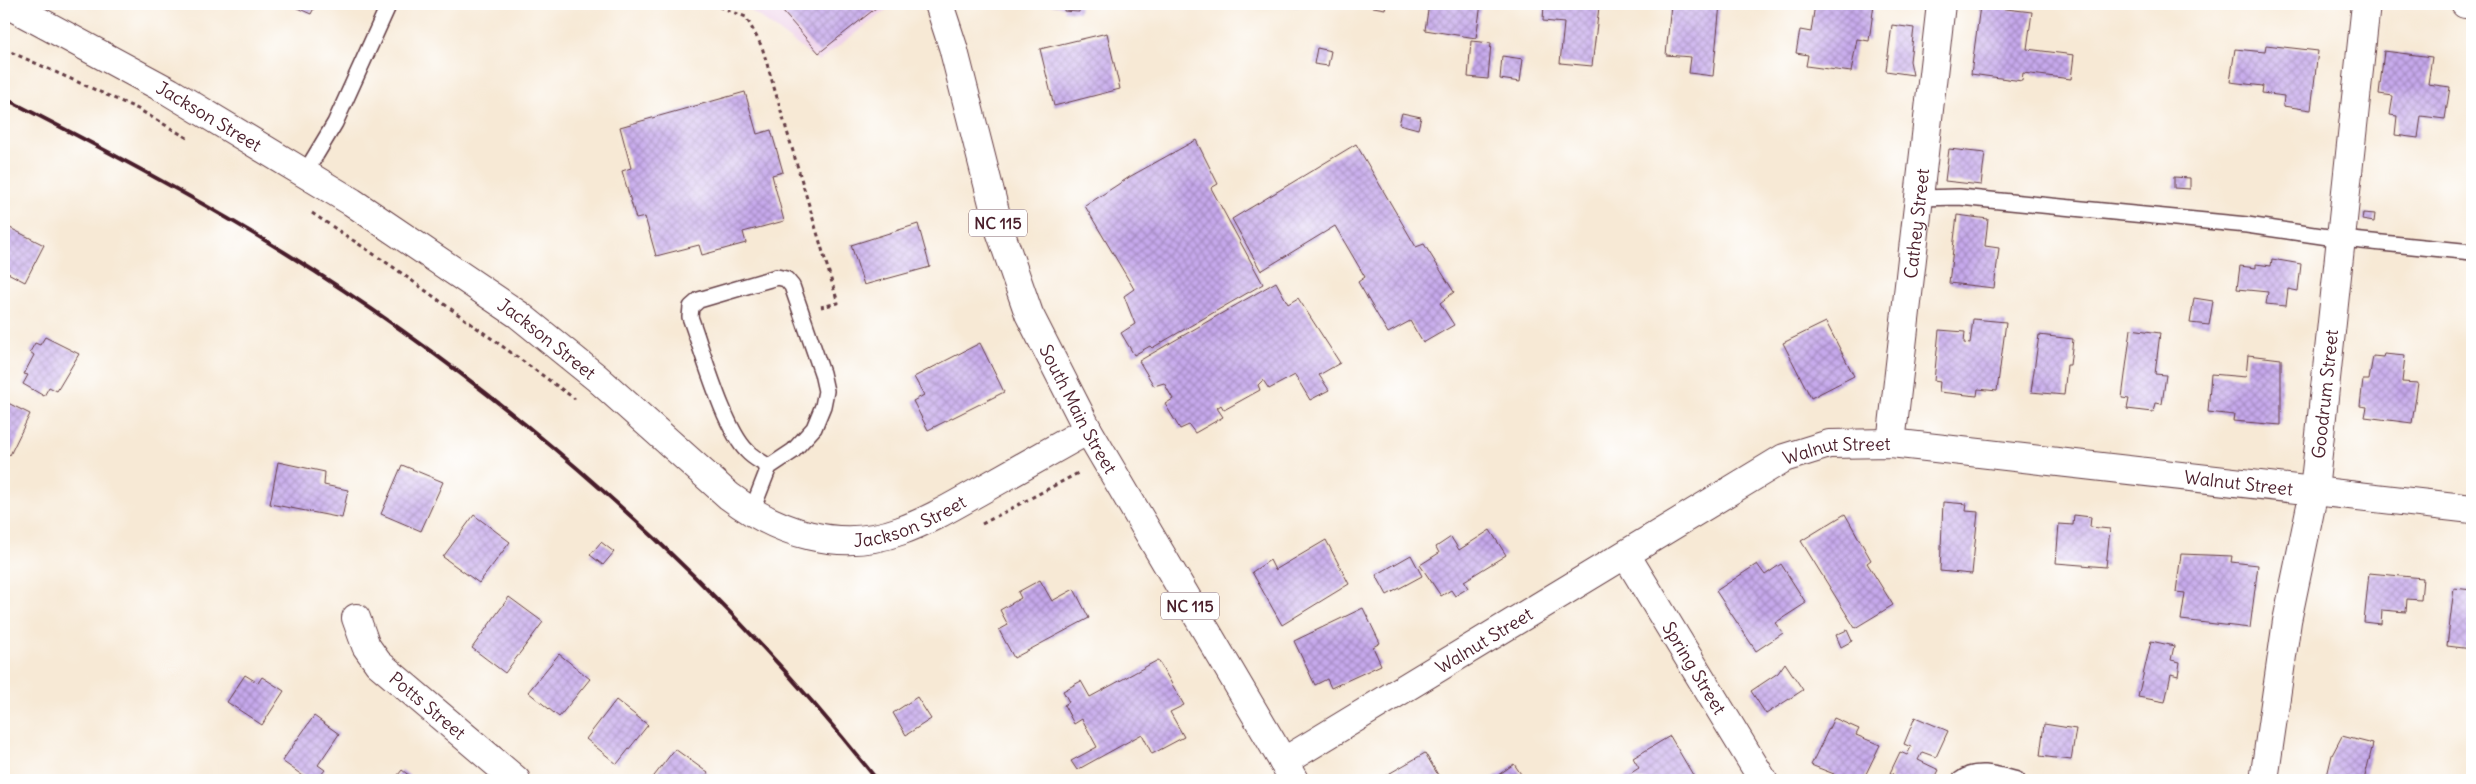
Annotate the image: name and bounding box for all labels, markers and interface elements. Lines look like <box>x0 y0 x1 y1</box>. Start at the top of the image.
street label: Jackson Street <box>153 75 266 156</box>
street label: Cathey Street <box>1898 167 1934 280</box>
road number: NC 115 <box>969 210 1027 237</box>
street label: Jackson Street <box>494 293 601 384</box>
street label: Goodrum Street <box>2306 328 2343 460</box>
street label: South Main Street <box>1035 340 1122 477</box>
street label: Walnut Street <box>1780 432 1891 469</box>
street label: Walnut Street <box>2183 465 2294 500</box>
street label: Jackson Street <box>853 490 970 552</box>
road number: NC 115 <box>1161 592 1219 620</box>
street label: Walnut Street <box>1431 602 1537 678</box>
street label: Spring Street <box>1658 617 1732 718</box>
street label: Potts Street <box>385 666 471 744</box>

